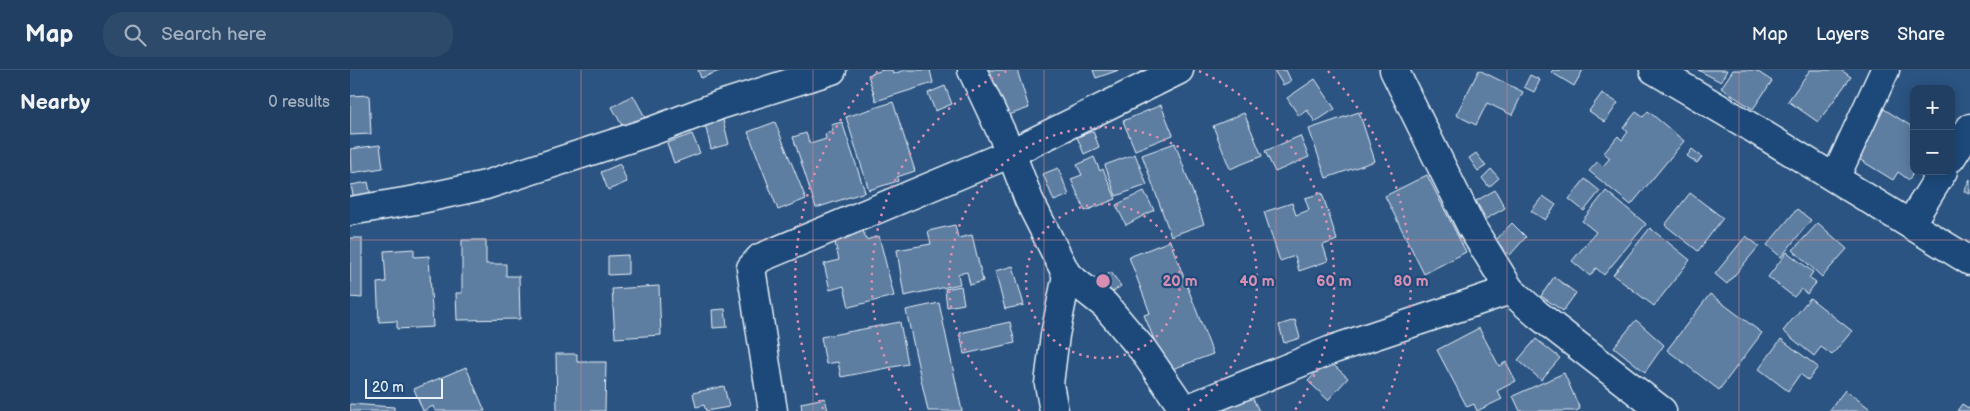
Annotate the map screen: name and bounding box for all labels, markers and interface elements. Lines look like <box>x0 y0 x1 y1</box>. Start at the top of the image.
search box <box>103 12 453 57</box>
text: Map <box>25 20 73 49</box>
icon: search <box>121 21 149 49</box>
text: Search here <box>161 23 267 46</box>
text: Map <box>1752 24 1788 45</box>
text: Layers <box>1816 24 1869 45</box>
text: Share <box>1897 24 1945 45</box>
map controls <box>1910 85 1955 175</box>
button: + <box>1910 85 1955 130</box>
text: Nearby <box>20 90 90 115</box>
text: 0 results <box>268 93 330 112</box>
button: − <box>1910 130 1955 175</box>
centre of rings <box>1094 272 1112 290</box>
text: 20 m <box>1163 272 1198 291</box>
text: 40 m <box>1239 272 1275 291</box>
text: 60 m <box>1316 272 1352 291</box>
text: 80 m <box>1393 272 1429 291</box>
scale bar <box>365 376 442 399</box>
text: 20 m <box>372 379 404 396</box>

